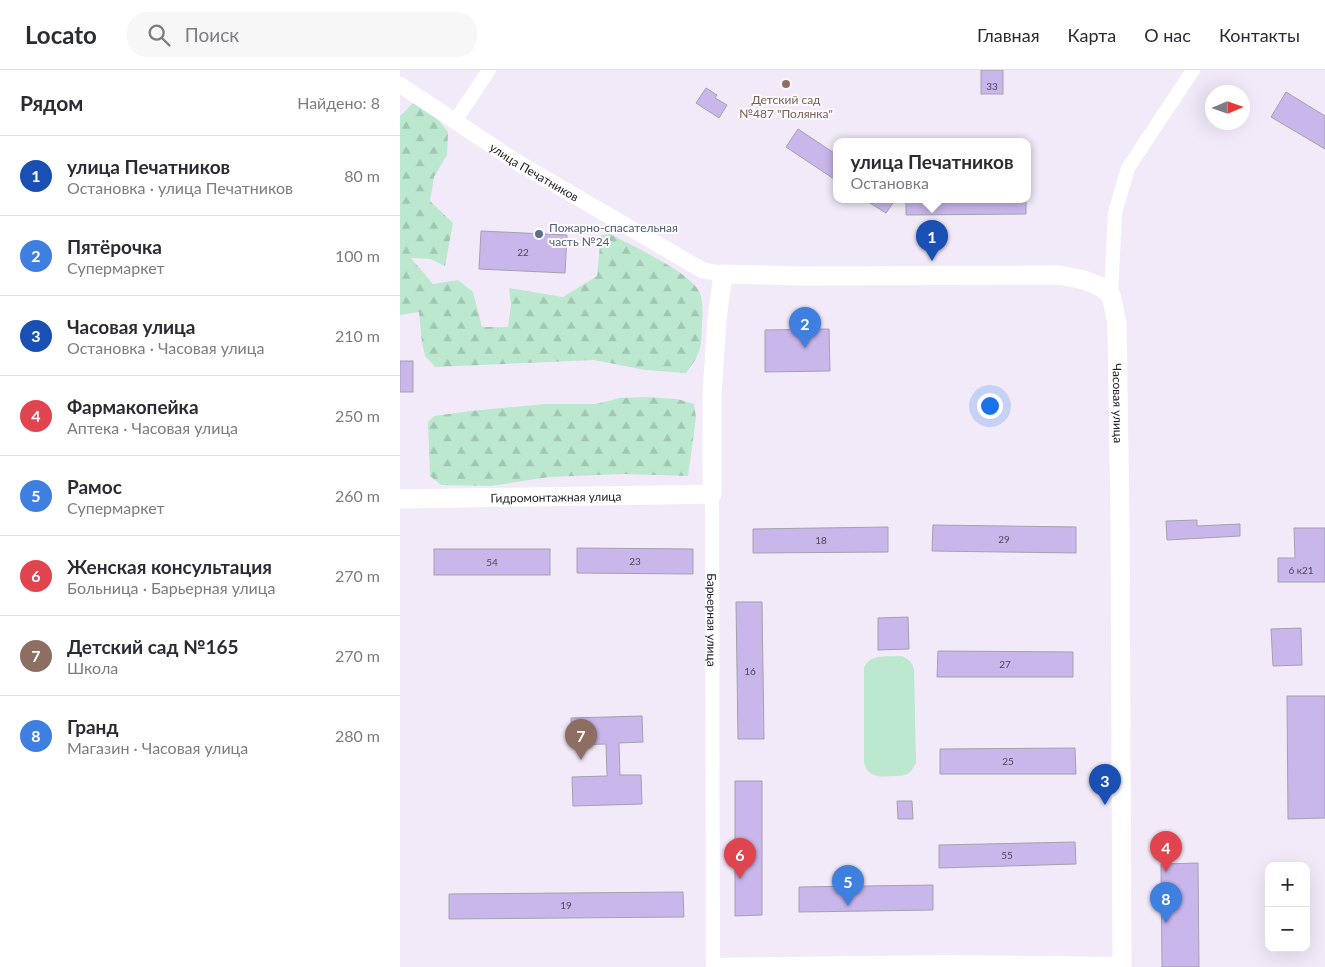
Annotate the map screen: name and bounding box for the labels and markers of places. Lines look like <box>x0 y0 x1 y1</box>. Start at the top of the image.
marker: Детский сад №487 "Полянка" <box>780 78 792 90</box>
place label: Детский сад №487 "Полянка" <box>739 92 833 121</box>
place label: Пожарно-спасательная часть №24 <box>549 220 678 249</box>
pin: 1 <box>916 220 948 261</box>
marker: Пожарно-спасательная часть №24 <box>533 228 545 240</box>
pin: 2 <box>789 307 821 348</box>
pin: 7 <box>565 719 597 760</box>
pin: 3 <box>1089 764 1121 805</box>
pin: 4 <box>1150 831 1182 872</box>
pin: 6 <box>724 838 756 879</box>
pin: 5 <box>832 865 864 906</box>
pin: 8 <box>1150 882 1182 923</box>

